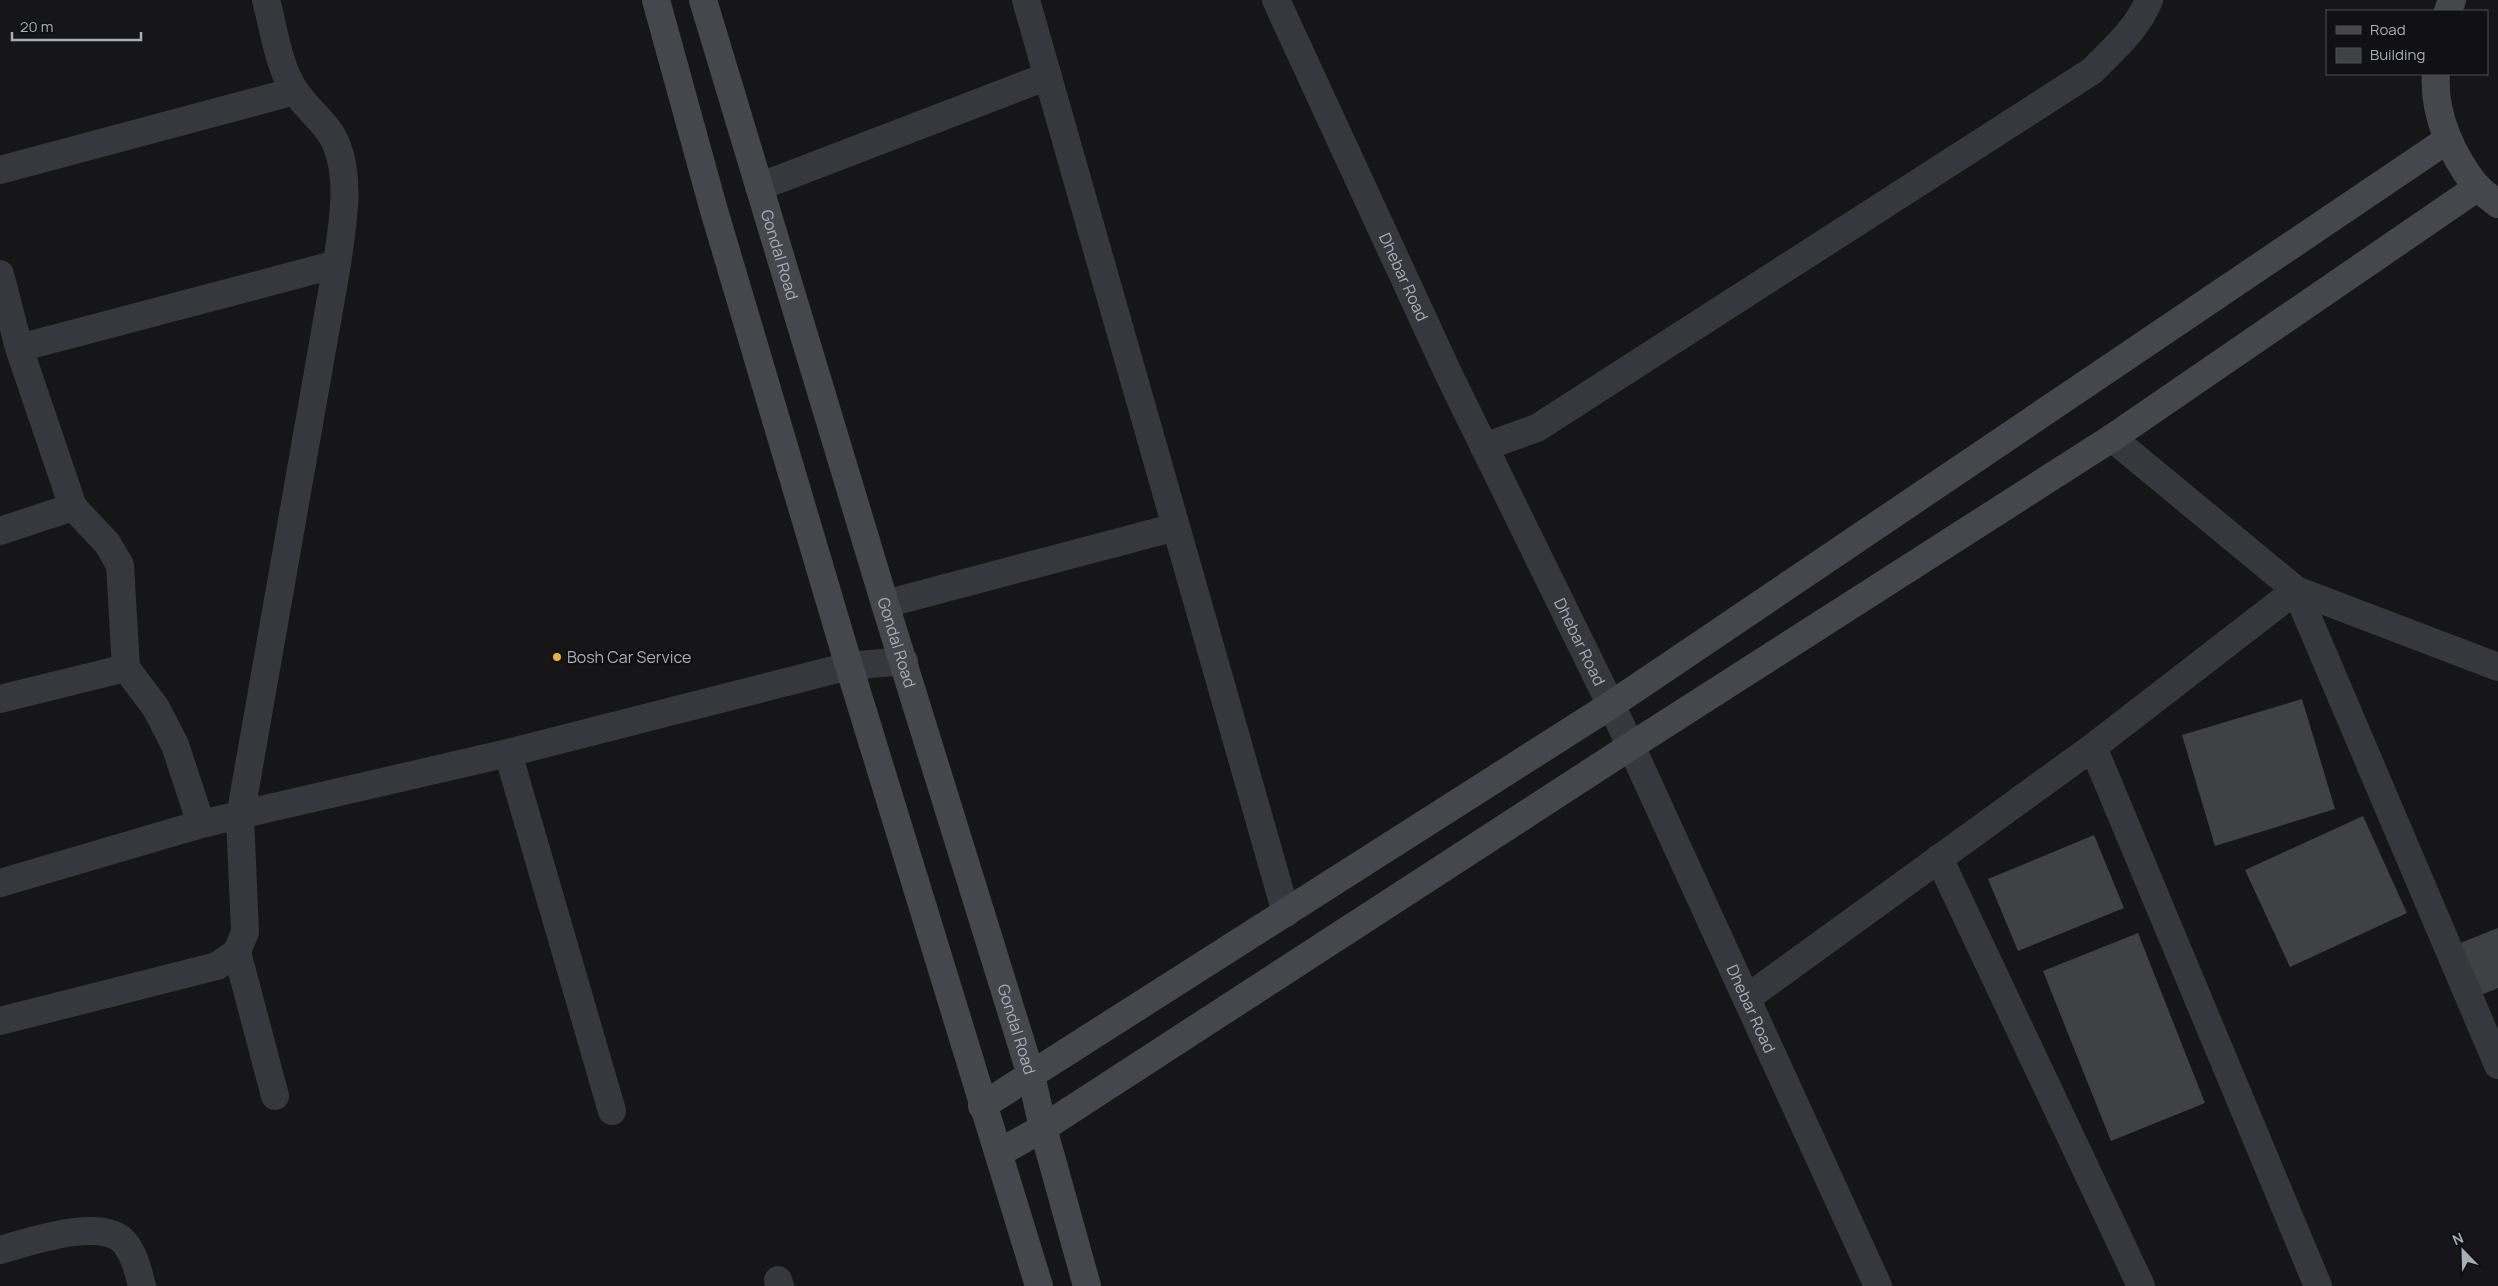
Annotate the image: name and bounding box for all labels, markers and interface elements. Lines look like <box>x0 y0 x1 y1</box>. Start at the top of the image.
scale bar <box>12 10 141 42</box>
legend <box>2326 10 2488 75</box>
text: 20 m <box>20 16 53 37</box>
text: Road <box>2370 19 2406 40</box>
text: Building <box>2370 44 2425 65</box>
street label: Gondal Road <box>756 207 804 303</box>
street label: Dhebar Road <box>1374 229 1434 325</box>
street label: Dhebar Road <box>1549 594 1611 689</box>
street label: Gondal Road <box>873 595 921 690</box>
place label: Bosh Car Service <box>567 646 691 668</box>
marker: Bosh Car Service <box>551 651 563 663</box>
street label: Dhebar Road <box>1721 961 1781 1056</box>
street label: Gondal Road <box>992 981 1041 1077</box>
north arrow <box>2438 1226 2488 1276</box>
text: N <box>2449 1228 2466 1249</box>

